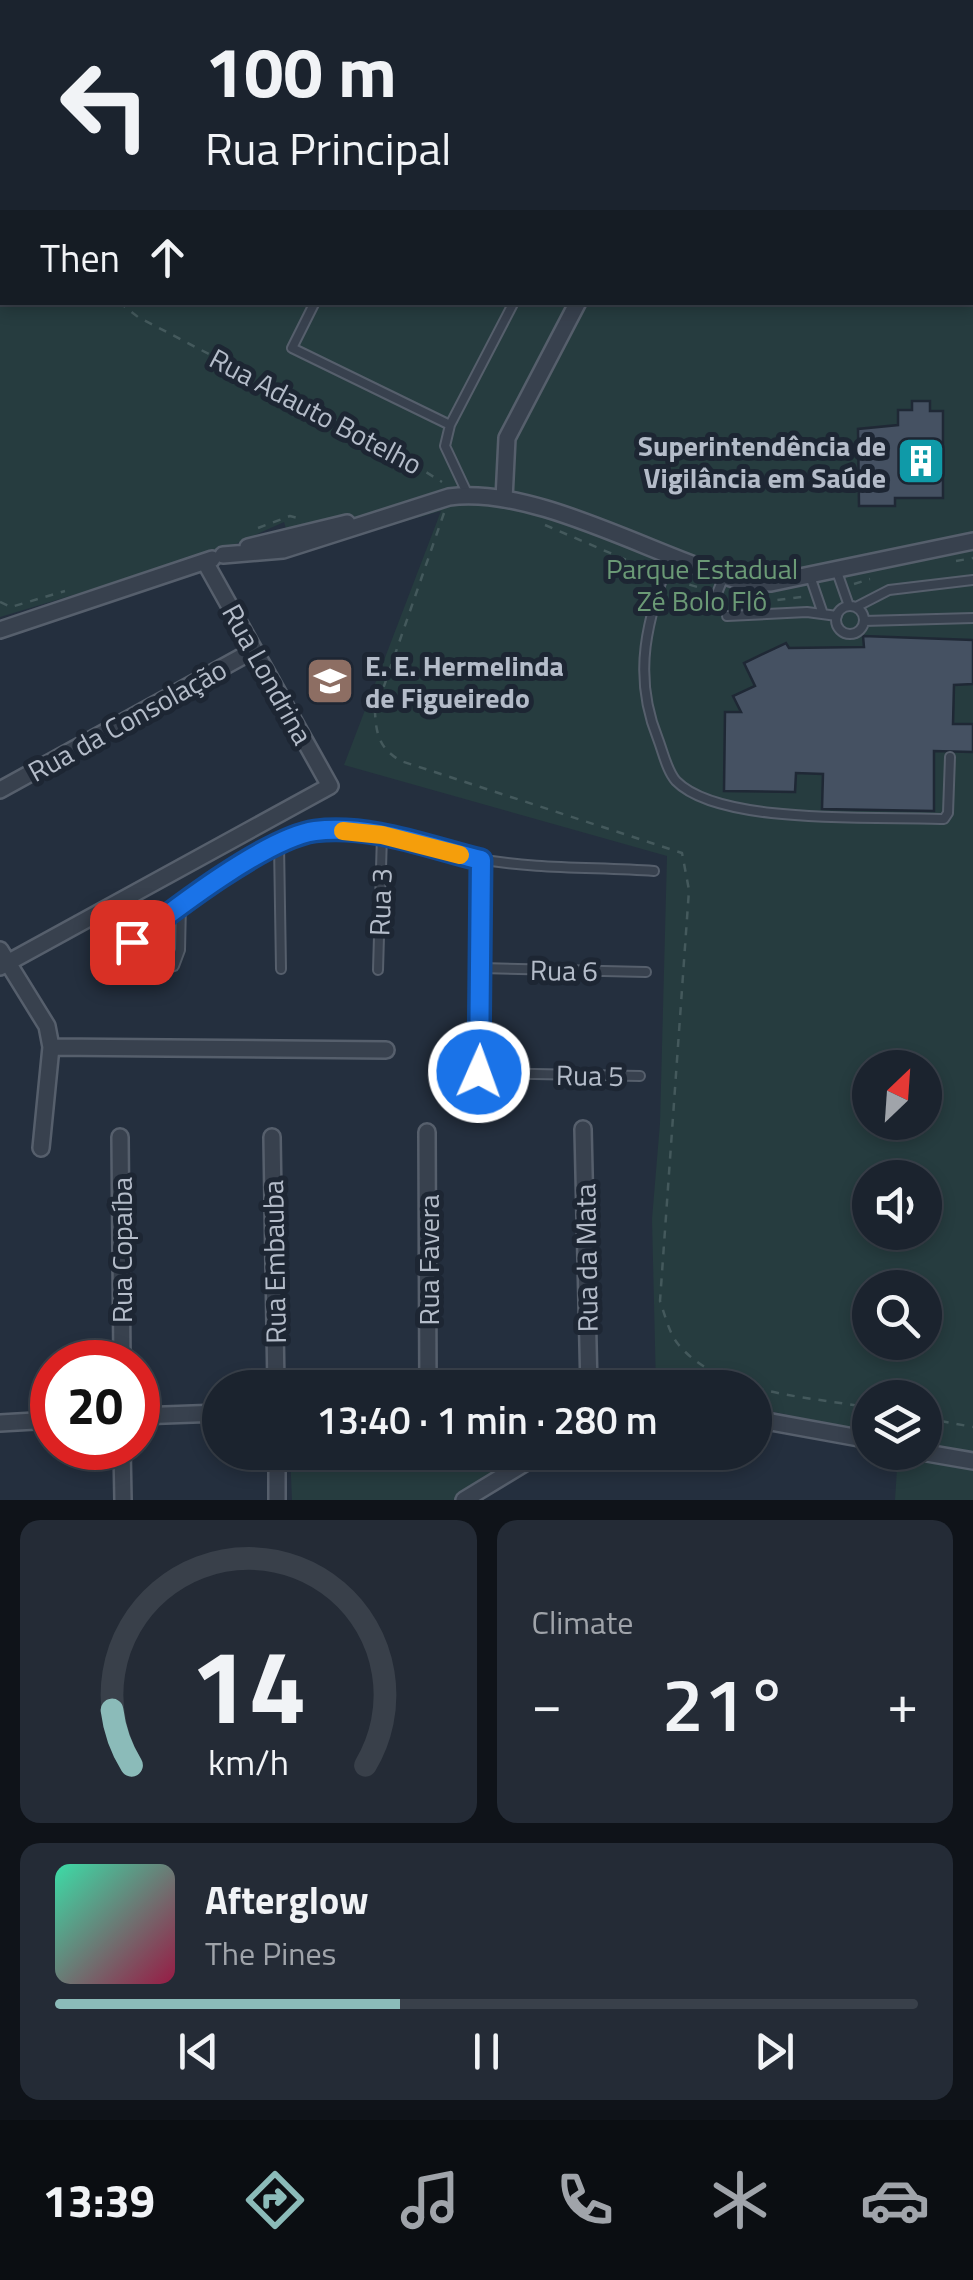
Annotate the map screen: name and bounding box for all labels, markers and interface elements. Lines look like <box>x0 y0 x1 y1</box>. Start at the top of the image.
text: 100 m <box>205 18 397 124</box>
icon: left <box>40 40 170 170</box>
text: Rua Principal <box>205 114 451 182</box>
text: Then <box>40 229 120 287</box>
icon: ahead <box>140 230 195 285</box>
street label: Rua Adauto Botelho <box>202 337 430 485</box>
place label: Superintendência de Vigilância em Saúde <box>638 424 886 499</box>
building icon: Superintendência de Vigilância em Saúde <box>895 435 947 487</box>
park label: Parque Estadual Zé Bolo Flô <box>606 547 798 622</box>
street label: Rua Londrina <box>212 596 324 752</box>
place label: E. E. Hermelinda de Figueiredo <box>365 644 564 719</box>
street label: Rua da Consolação <box>20 648 234 792</box>
school or university icon: E. E. Hermelinda de Figueiredo <box>304 655 356 707</box>
street label: Rua 3 <box>357 867 403 937</box>
pin <box>90 900 175 985</box>
icon: arrive <box>105 915 160 970</box>
street label: Rua 6 <box>530 948 598 992</box>
position arrow <box>427 1020 531 1124</box>
north arrow <box>852 1050 942 1140</box>
map controls <box>852 1050 942 1470</box>
street label: Rua 5 <box>556 1053 624 1097</box>
button: sound <box>852 1160 942 1250</box>
street label: Rua Copaíba <box>100 1177 143 1323</box>
street label: Rua Embauba <box>251 1180 297 1344</box>
street label: Rua da Mata <box>563 1183 609 1333</box>
street label: Rua Favera <box>407 1195 450 1326</box>
button: search <box>852 1270 942 1360</box>
speed limit sign: 20 <box>30 1340 160 1470</box>
button: layers <box>852 1380 942 1470</box>
text: 13:40 · 1 min · 280 m <box>316 1391 658 1449</box>
text: Climate <box>532 1598 633 1646</box>
text: 14 <box>190 1605 306 1763</box>
text: 21° <box>662 1646 788 1760</box>
text: − <box>532 1661 562 1744</box>
text: + <box>887 1661 918 1744</box>
text: km/h <box>208 1734 289 1789</box>
text: Afterglow <box>205 1871 369 1929</box>
text: The Pines <box>205 1929 336 1977</box>
icon: previous <box>171 2024 226 2079</box>
icon: pause <box>459 2024 514 2079</box>
icon: next <box>747 2024 802 2079</box>
icon: directions <box>240 2165 310 2235</box>
icon: music <box>395 2165 465 2235</box>
icon: phone <box>550 2165 620 2235</box>
icon: climate <box>705 2165 775 2235</box>
icon: car <box>860 2165 930 2235</box>
text: 13:39 <box>43 2166 155 2234</box>

